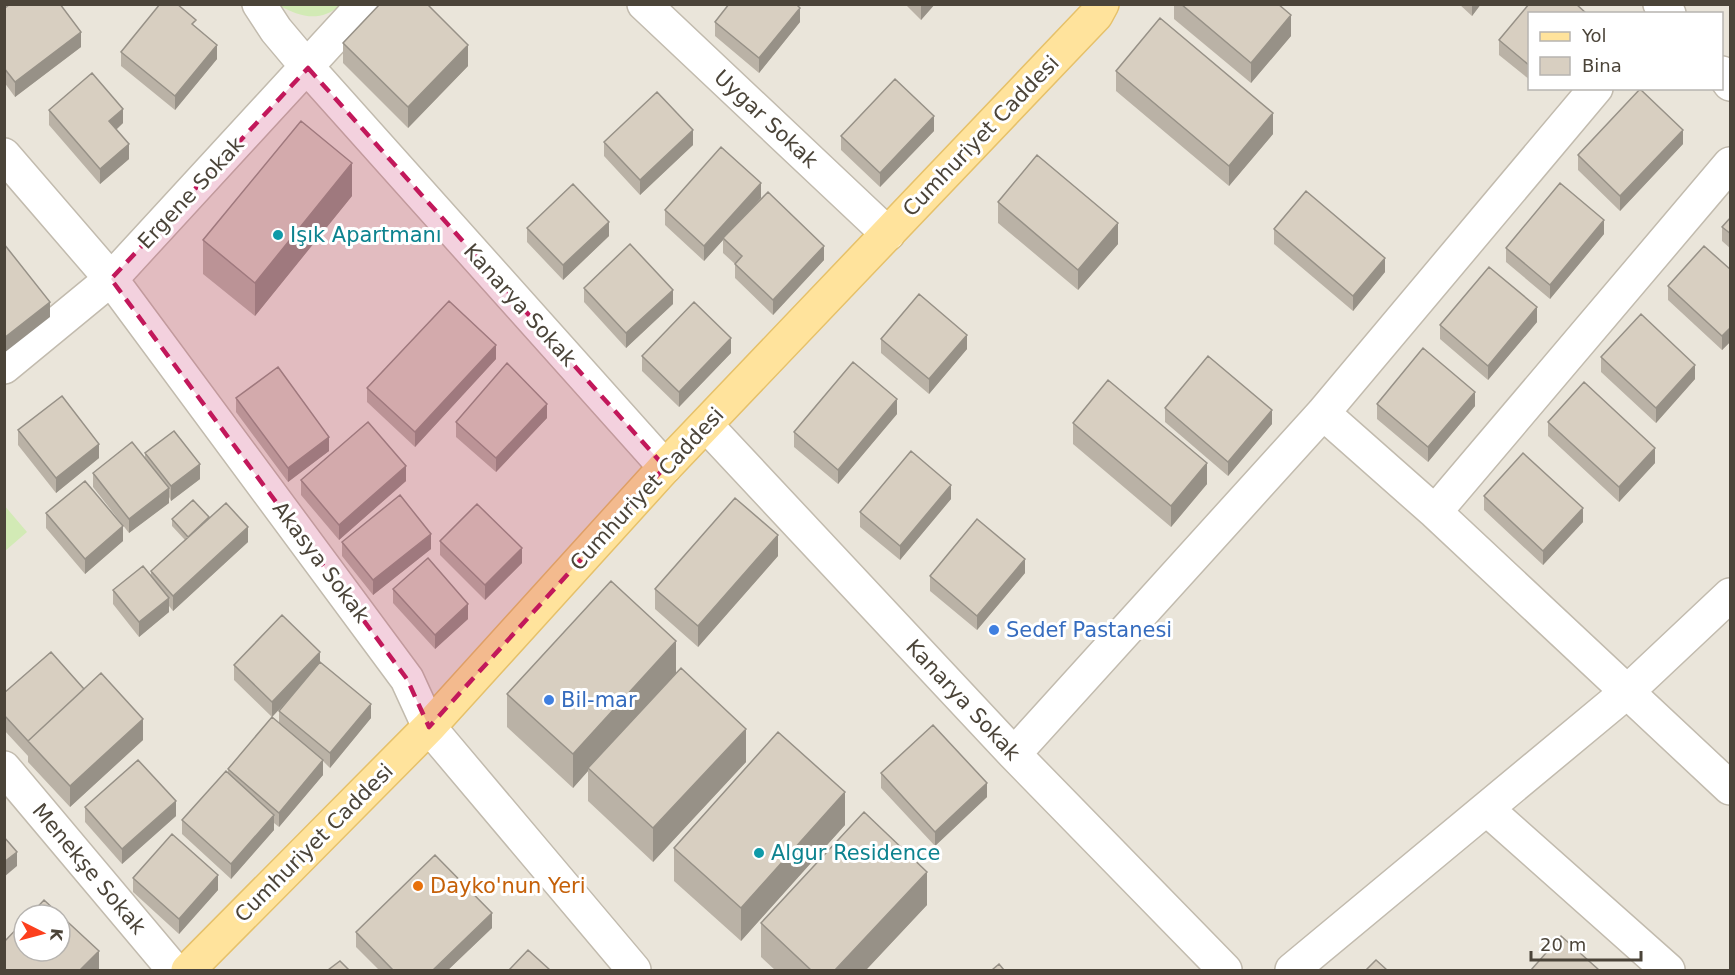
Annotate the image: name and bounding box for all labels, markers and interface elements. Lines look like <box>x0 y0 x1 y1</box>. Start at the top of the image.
legend <box>1528 12 1723 90</box>
text: Yol <box>1581 25 1607 46</box>
street label: Cumhuriyet Caddesi <box>898 51 1064 221</box>
text: Bina <box>1582 55 1622 76</box>
street label: Uygar Sokak <box>709 65 823 173</box>
street label: Ergene Sokak <box>133 132 249 254</box>
place label: Işık Apartmanı <box>290 223 442 247</box>
marker: Işık Apartmanı <box>271 228 285 242</box>
street label: Kanarya Sokak <box>459 239 582 372</box>
street label: Cumhuriyet Caddesi <box>565 403 729 575</box>
street label: Akasya Sokak <box>268 497 375 628</box>
place label: Sedef Pastanesi <box>1006 618 1172 642</box>
marker: Sedef Pastanesi <box>987 623 1001 637</box>
street label: Kanarya Sokak <box>901 635 1026 766</box>
place label: Bil-mar <box>561 688 637 712</box>
marker: Bil-mar <box>542 693 556 707</box>
street label: Cumhuriyet Caddesi <box>230 759 398 927</box>
street label: Menekşe Sokak <box>27 799 151 940</box>
place label: Algur Residence <box>771 841 941 865</box>
marker: Algur Residence <box>752 846 766 860</box>
place label: Dayko'nun Yeri <box>430 874 586 898</box>
marker: Dayko'nun Yeri <box>411 879 425 893</box>
north arrow <box>12 903 72 963</box>
scale bar <box>1531 924 1640 962</box>
text: K <box>46 927 67 942</box>
text: 20 m <box>1540 934 1586 955</box>

